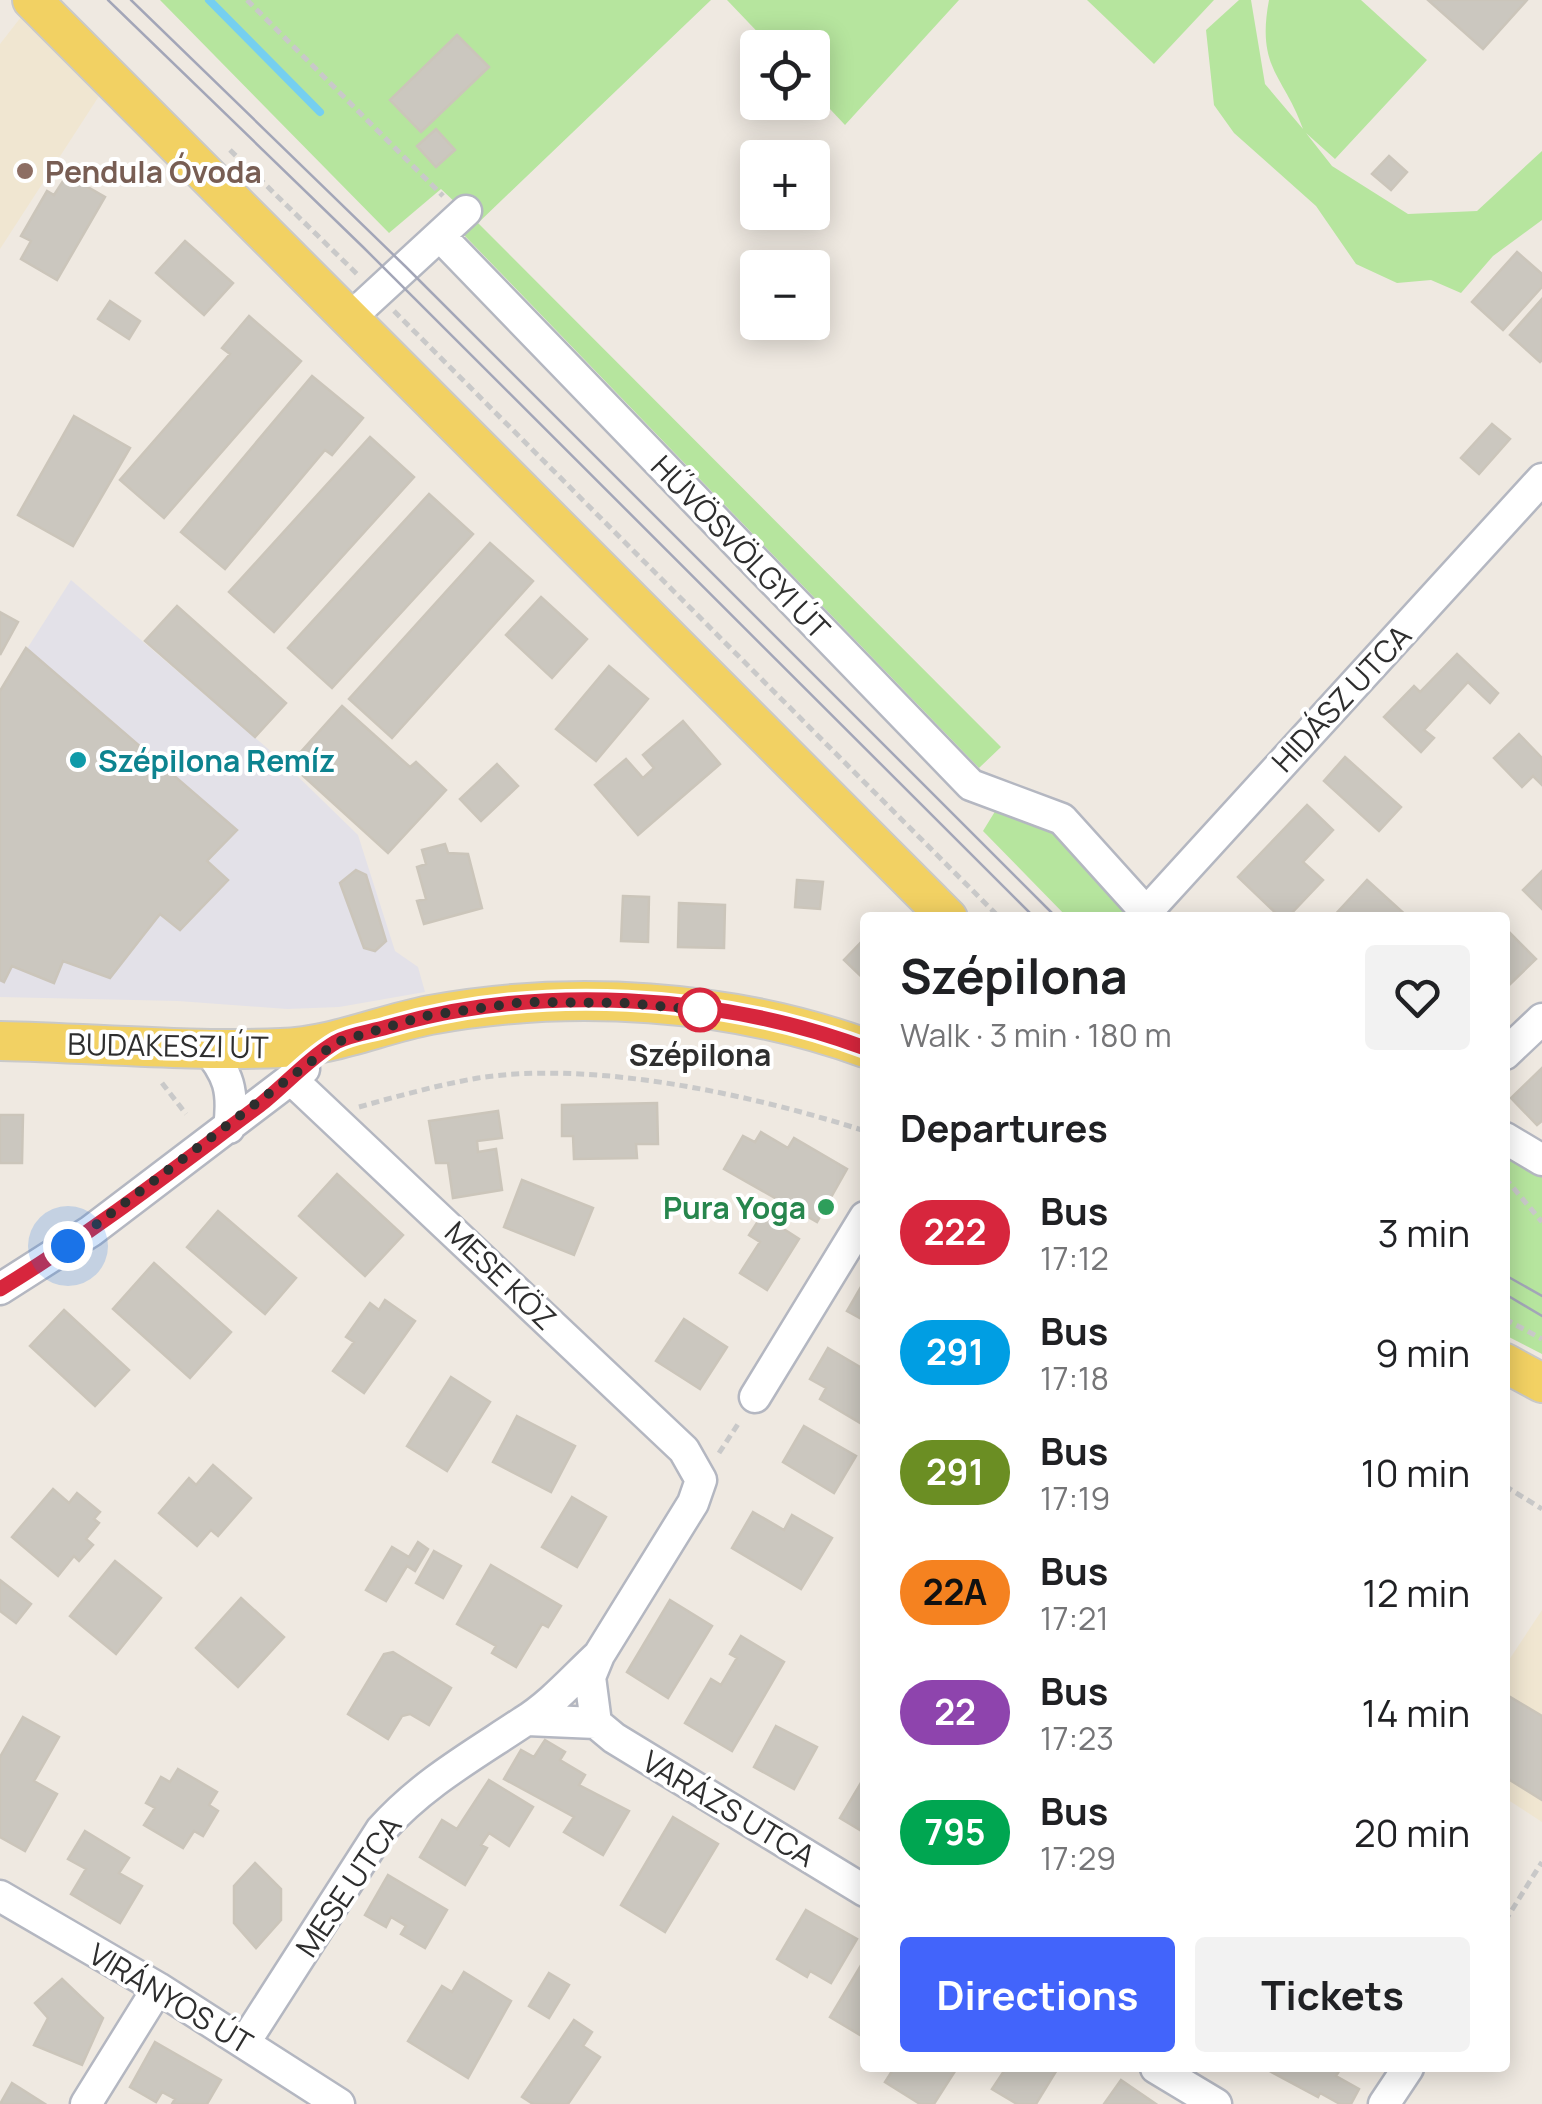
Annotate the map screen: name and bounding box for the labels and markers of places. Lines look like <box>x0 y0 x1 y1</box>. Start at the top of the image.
place label: Pendula Óvoda <box>45 151 262 192</box>
marker: Pendula Óvoda <box>14 160 36 182</box>
place label: Szépilona Remíz <box>98 740 335 781</box>
marker: Szépilona Remíz <box>67 749 89 771</box>
marker: Szépilona <box>679 989 721 1031</box>
place label: Szépilona <box>629 1034 771 1075</box>
place label: Pura Yoga <box>663 1187 806 1228</box>
marker: Pura Yoga <box>815 1196 837 1218</box>

